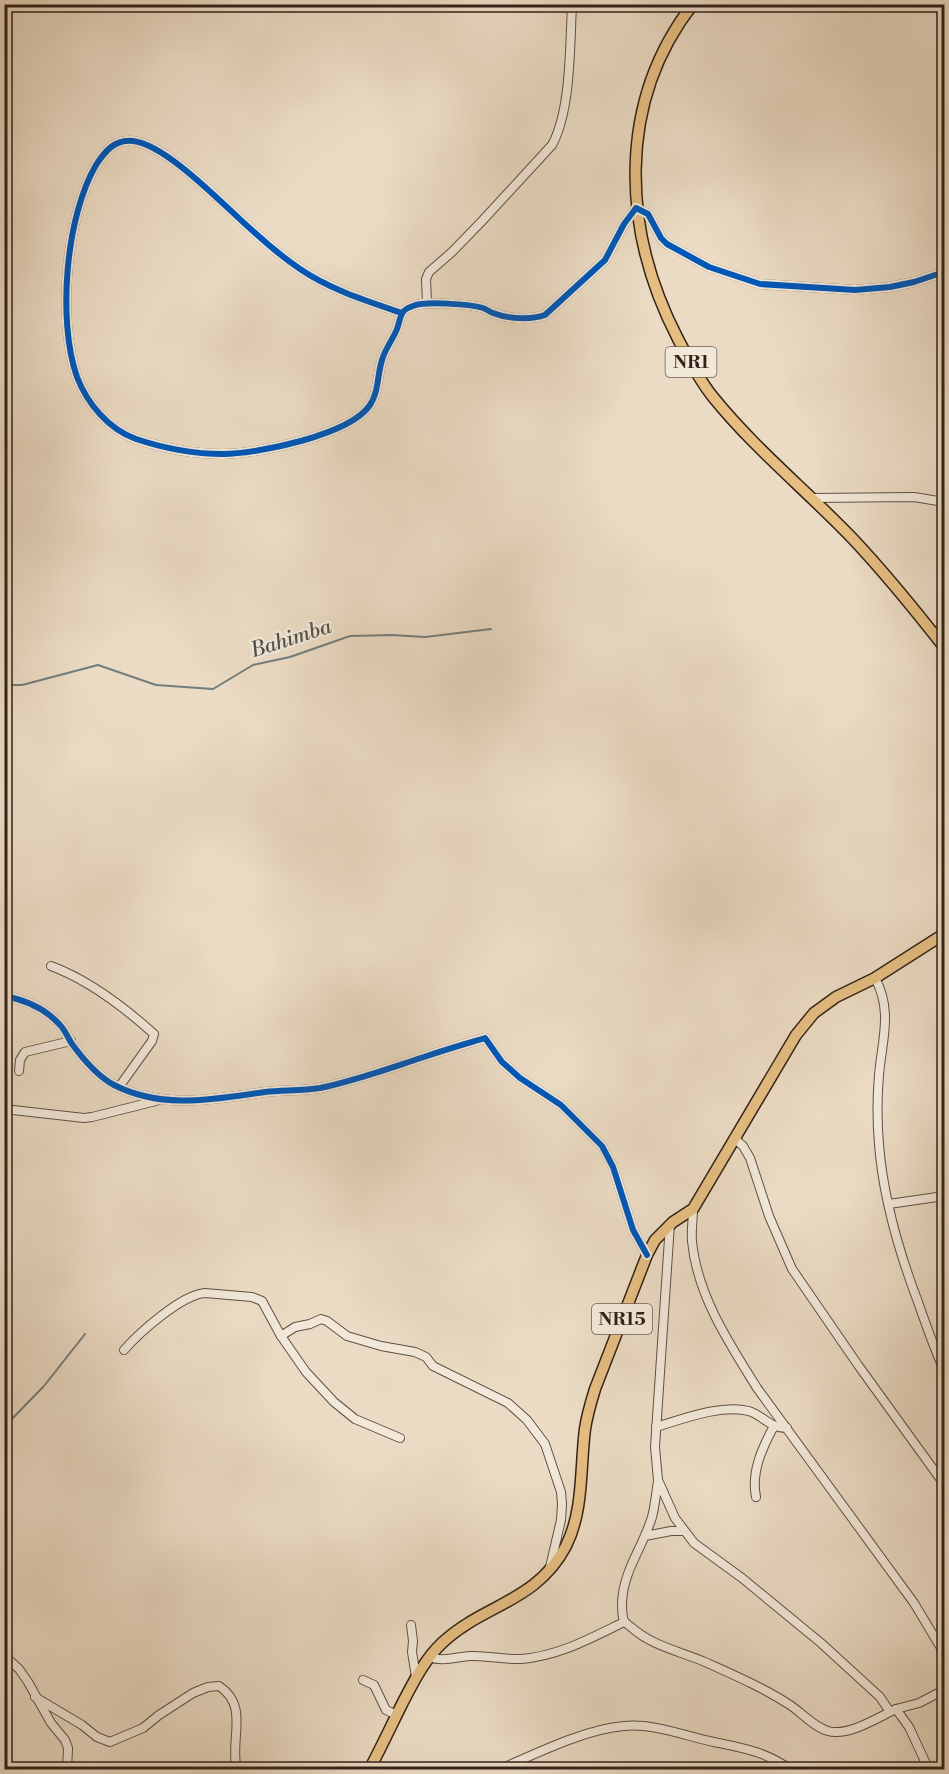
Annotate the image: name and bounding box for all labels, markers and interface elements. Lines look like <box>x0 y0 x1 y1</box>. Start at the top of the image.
road number: NR1 <box>666 347 716 377</box>
water label: Bahimba <box>246 614 335 665</box>
road number: NR15 <box>592 1304 652 1334</box>

